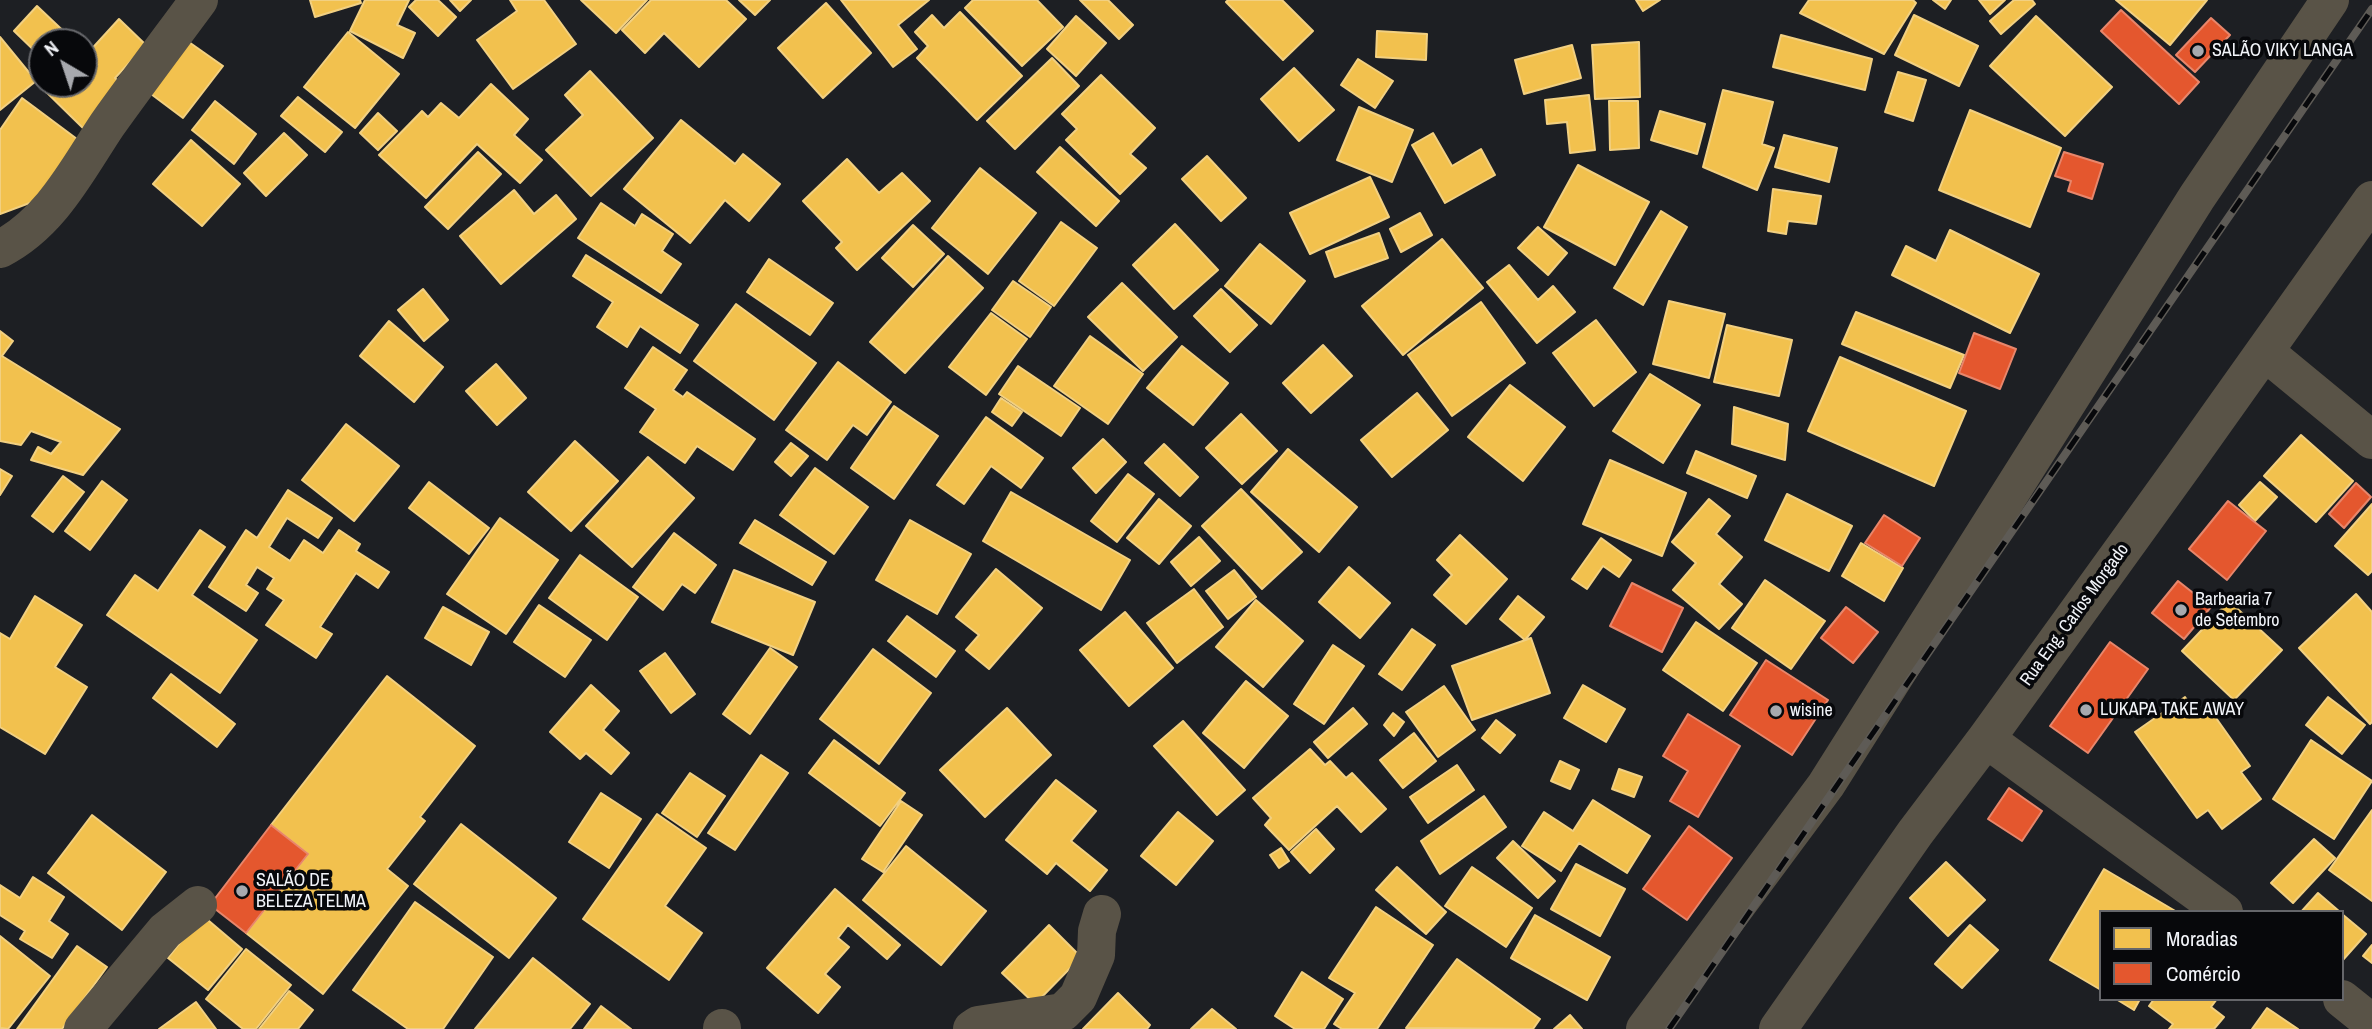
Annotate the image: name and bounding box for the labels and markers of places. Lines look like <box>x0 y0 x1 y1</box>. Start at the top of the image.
place label: SALÃO VIKY LANGA <box>2212 40 2353 62</box>
marker: SALÃO VIKY LANGA <box>2190 43 2206 59</box>
place label: Barbearia 7 de Setembro <box>2195 589 2280 632</box>
marker: Barbearia 7 de Setembro <box>2173 602 2189 618</box>
place label: LUKAPA TAKE AWAY <box>2100 699 2244 721</box>
place label: wisine <box>1790 700 1833 722</box>
marker: LUKAPA TAKE AWAY <box>2078 702 2094 718</box>
marker: wisine <box>1768 703 1784 719</box>
place label: SALÃO DE BELEZA TELMA <box>256 870 366 912</box>
marker: SALÃO DE BELEZA TELMA <box>234 883 250 899</box>

